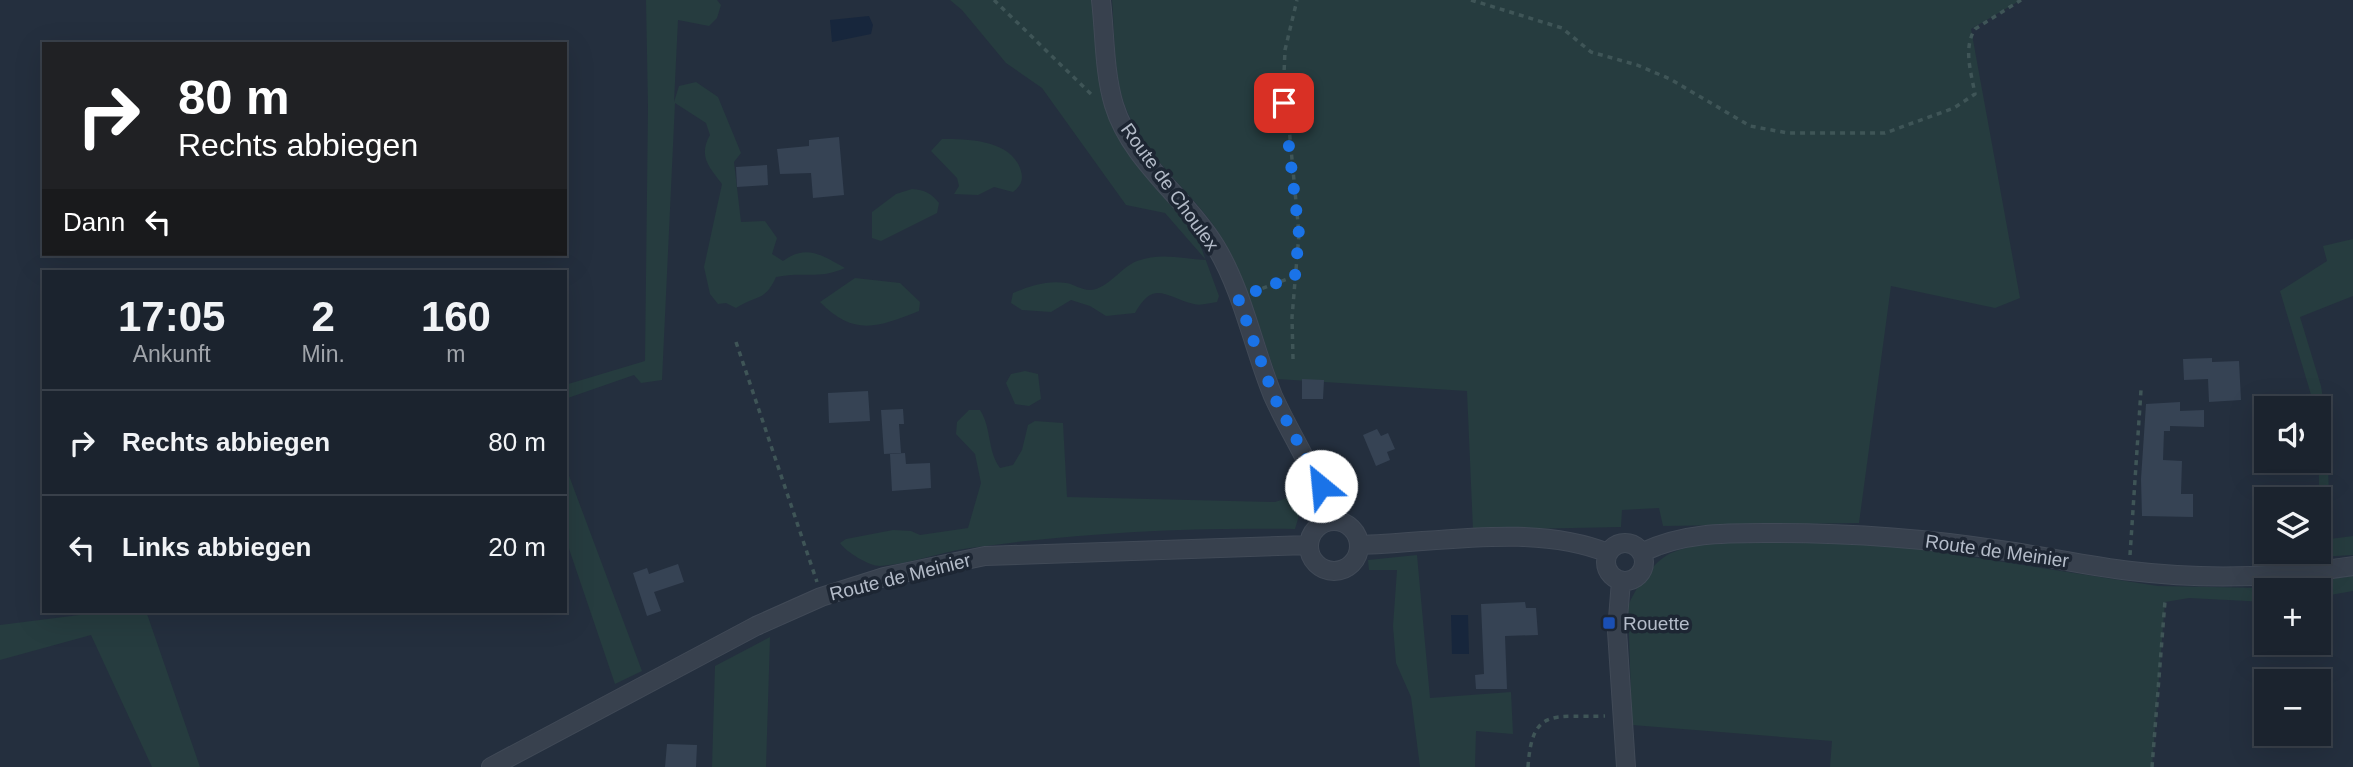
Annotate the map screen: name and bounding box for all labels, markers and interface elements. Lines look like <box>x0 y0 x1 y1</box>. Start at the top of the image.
icon: right <box>63 70 154 161</box>
text: 80 m <box>178 70 290 124</box>
pin <box>1254 73 1314 133</box>
icon: arrive <box>1265 84 1303 122</box>
street label: Route de Choulex <box>1117 119 1223 255</box>
text: Rechts abbiegen <box>178 127 418 163</box>
icon: left <box>139 203 177 241</box>
text: Dann <box>63 207 125 237</box>
text: 17:05 <box>118 293 225 340</box>
text: 2 <box>311 293 335 340</box>
text: 160 <box>421 293 491 340</box>
text: Ankunft <box>133 341 211 367</box>
text: Min. <box>301 341 345 367</box>
text: m <box>446 341 466 367</box>
map controls <box>2254 396 2331 746</box>
button: sound <box>2254 396 2331 473</box>
icon: right <box>63 424 101 462</box>
text: Rechts abbiegen <box>122 427 330 457</box>
text: 80 m <box>488 427 546 457</box>
position arrow <box>1284 449 1358 523</box>
button: layers <box>2254 487 2331 564</box>
icon: left <box>63 529 101 567</box>
street label: Route de Meinier <box>1924 531 2071 572</box>
text: Links abbiegen <box>122 532 311 562</box>
text: 20 m <box>488 532 546 562</box>
street label: Route de Meinier <box>827 549 973 605</box>
button: + <box>2254 578 2331 655</box>
place label: Rouette <box>1623 613 1690 634</box>
marker: Rouette <box>1601 615 1617 631</box>
button: − <box>2254 669 2331 746</box>

